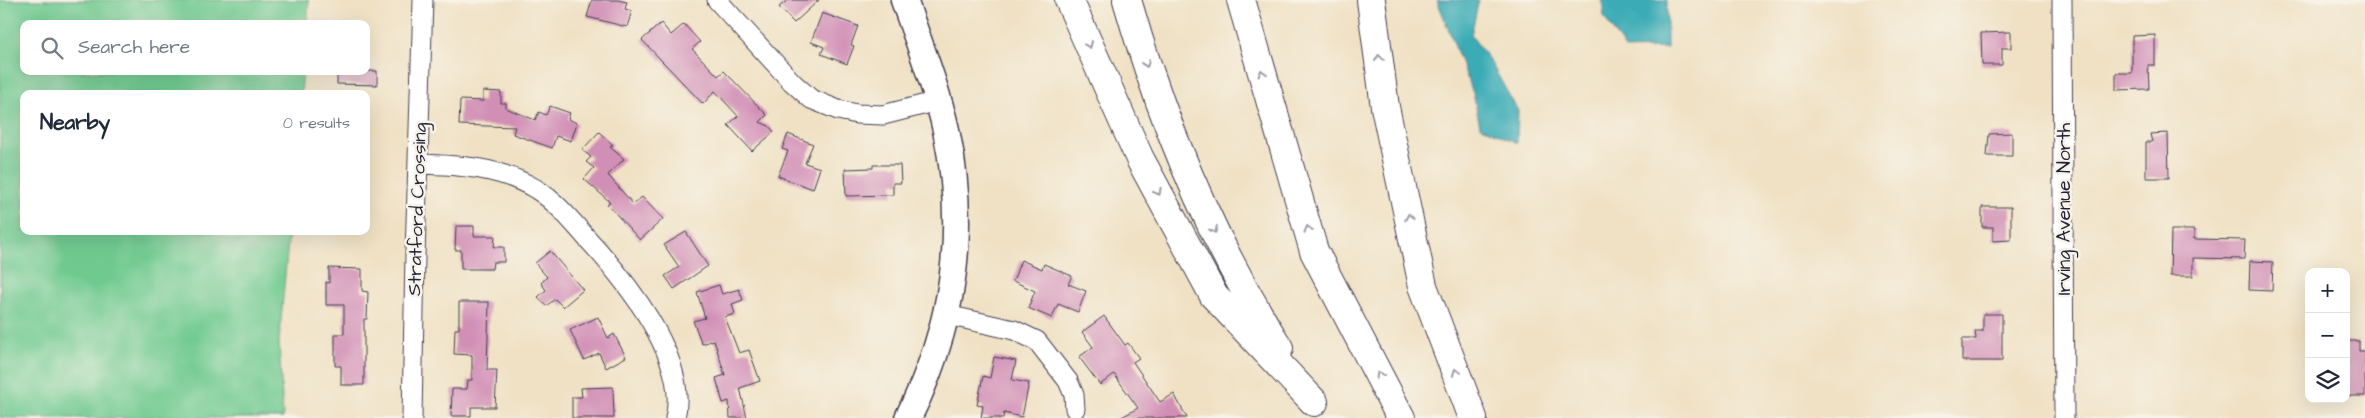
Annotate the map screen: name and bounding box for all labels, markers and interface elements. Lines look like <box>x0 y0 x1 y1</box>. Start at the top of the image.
search box <box>20 20 370 75</box>
icon: search <box>38 34 66 62</box>
text: Search here <box>78 34 190 61</box>
one-way arrow <box>1082 40 1093 49</box>
one-way arrow <box>1374 53 1384 62</box>
one-way arrow <box>1140 59 1150 67</box>
one-way arrow <box>1258 70 1268 78</box>
text: Nearby <box>40 108 110 137</box>
text: 0 results <box>283 112 350 134</box>
street label: Stratford Crossing <box>401 122 435 296</box>
street label: Irving Avenue North <box>2051 122 2079 295</box>
one-way arrow <box>1151 187 1161 196</box>
one-way arrow <box>1404 213 1415 222</box>
one-way arrow <box>1207 225 1218 234</box>
one-way arrow <box>1303 226 1313 234</box>
map controls <box>2305 268 2350 403</box>
button: + <box>2305 268 2350 313</box>
button: − <box>2305 313 2350 358</box>
button: layers <box>2305 358 2350 403</box>
one-way arrow <box>1452 369 1462 377</box>
one-way arrow <box>1375 371 1385 380</box>

